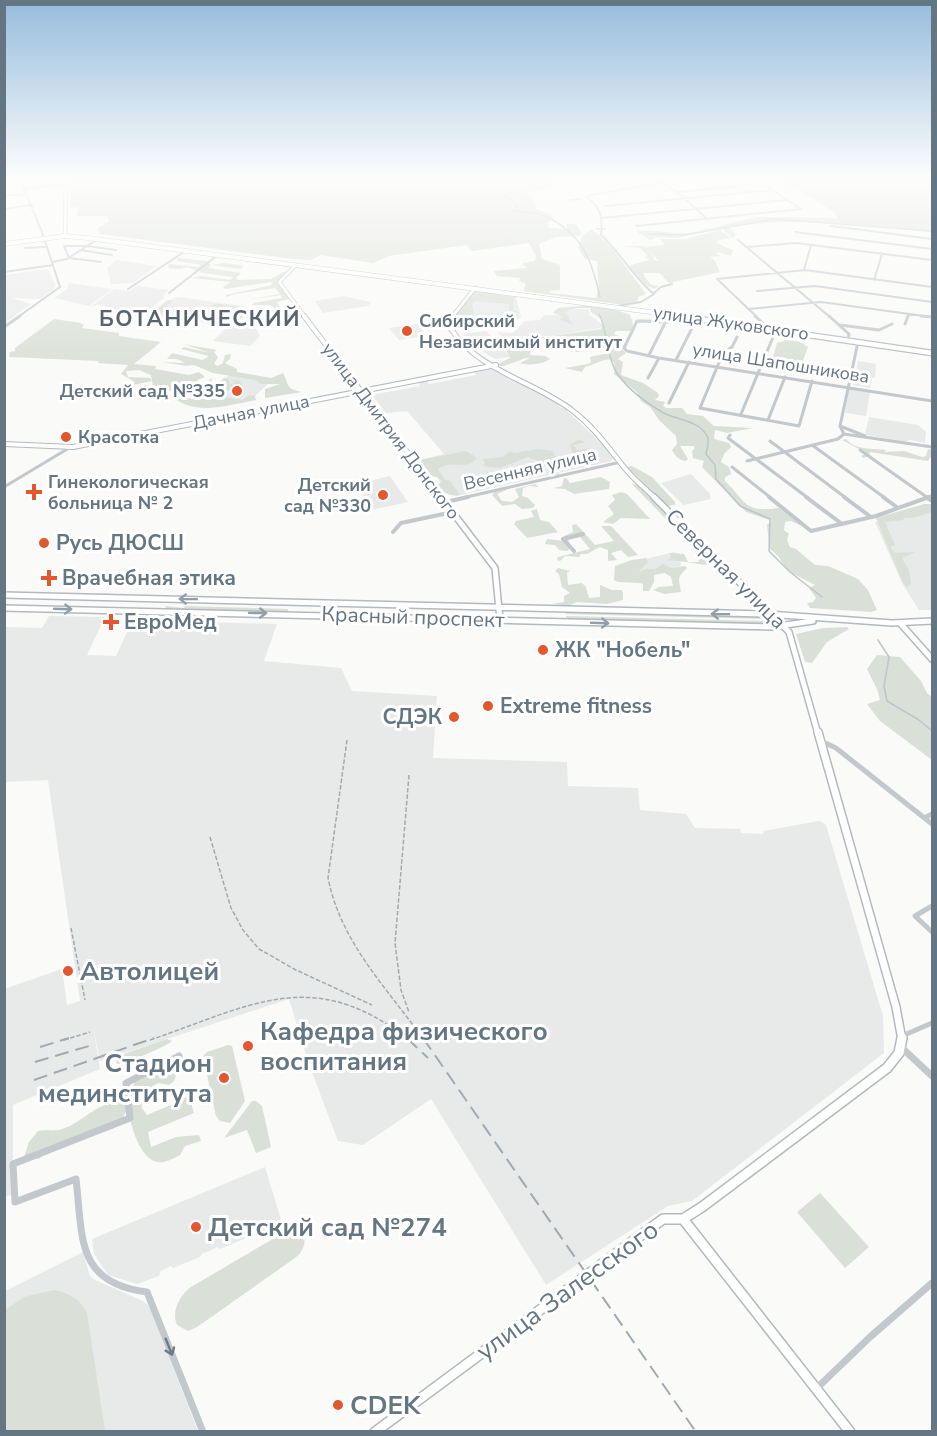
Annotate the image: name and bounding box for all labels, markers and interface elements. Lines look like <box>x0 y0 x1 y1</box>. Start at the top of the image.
street label: улица Жуковского <box>652 300 810 346</box>
district label: БОТАНИЧЕСКИЙ <box>99 304 301 334</box>
place label: Сибирский Независимый институт <box>419 309 623 354</box>
marker: Сибирский Независимый институт <box>400 324 414 338</box>
street label: улица Шапошникова <box>691 337 871 389</box>
street label: улица Дмитрия Донского <box>317 338 465 524</box>
place label: Детский сад №335 <box>60 379 225 403</box>
marker: Детский сад №335 <box>230 384 244 398</box>
street label: Дачная улица <box>191 389 311 435</box>
place label: Красотка <box>78 425 159 449</box>
marker: Красотка <box>59 430 73 444</box>
street label: Весенняя улица <box>461 442 599 496</box>
place label: Гинекологическая больница № 2 <box>48 470 209 515</box>
place label: Детский сад №330 <box>284 473 371 518</box>
marker: Гинекологическая больница № 2 <box>25 483 43 501</box>
marker: Детский сад №330 <box>376 488 390 502</box>
street label: Северная улица <box>660 503 792 635</box>
place label: Русь ДЮСШ <box>56 529 184 557</box>
marker: Русь ДЮСШ <box>37 536 51 550</box>
place label: Врачебная этика <box>62 564 236 592</box>
marker: Врачебная этика <box>40 569 58 587</box>
one-way arrow <box>178 593 198 605</box>
street label: Красный проспект <box>321 600 506 634</box>
one-way arrow <box>52 603 72 615</box>
place label: ЕвроМед <box>124 608 217 636</box>
one-way arrow <box>247 608 267 619</box>
one-way arrow <box>711 608 731 619</box>
marker: ЕвроМед <box>102 613 120 631</box>
one-way arrow <box>590 617 610 629</box>
place label: ЖК "Нобель" <box>555 636 691 664</box>
marker: ЖК "Нобель" <box>536 643 550 657</box>
place label: Extreme fitness <box>500 692 652 720</box>
marker: Extreme fitness <box>481 699 495 713</box>
place label: СДЭК <box>383 703 443 731</box>
marker: СДЭК <box>447 710 461 724</box>
place label: Автолицей <box>80 954 219 989</box>
marker: Автолицей <box>61 964 75 978</box>
place label: Кафедра физического воспитания <box>260 1014 548 1079</box>
marker: Кафедра физического воспитания <box>241 1039 255 1053</box>
place label: Стадион мединститута <box>38 1046 212 1111</box>
marker: Стадион мединститута <box>217 1071 231 1085</box>
place label: Детский сад №274 <box>208 1210 447 1245</box>
street label: улица Залесского <box>469 1212 666 1369</box>
marker: Детский сад №274 <box>189 1220 203 1234</box>
one-way arrow <box>164 1337 175 1355</box>
place label: CDEK <box>350 1388 421 1423</box>
marker: CDEK <box>331 1398 345 1412</box>

